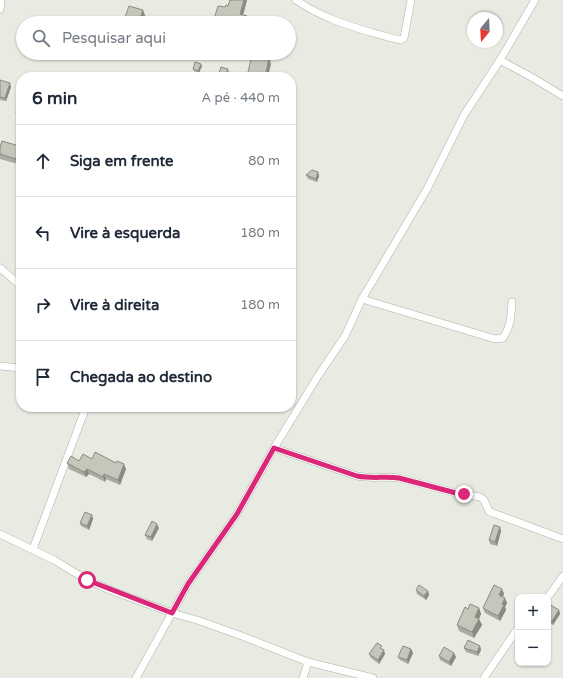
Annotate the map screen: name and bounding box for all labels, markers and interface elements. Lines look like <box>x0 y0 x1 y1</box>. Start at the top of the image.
north arrow <box>467 12 503 48</box>
search box <box>16 16 296 60</box>
icon: search <box>30 27 52 49</box>
text: Pesquisar aqui <box>62 29 166 47</box>
text: 6 min <box>32 88 77 109</box>
text: A pé · 440 m <box>201 90 280 106</box>
icon: ahead <box>32 150 54 172</box>
text: Siga em frente <box>70 152 174 170</box>
text: 80 m <box>248 153 280 169</box>
icon: left <box>32 222 54 244</box>
text: Vire à esquerda <box>70 224 180 242</box>
text: 180 m <box>240 225 280 241</box>
icon: right <box>32 294 54 316</box>
text: Vire à direita <box>70 296 159 314</box>
text: 180 m <box>240 297 280 313</box>
icon: arrive <box>32 366 54 388</box>
text: Chegada ao destino <box>70 368 212 386</box>
route end <box>455 485 473 503</box>
route start <box>78 571 96 589</box>
map controls <box>515 594 551 666</box>
button: + <box>515 594 551 630</box>
button: − <box>515 630 551 666</box>

